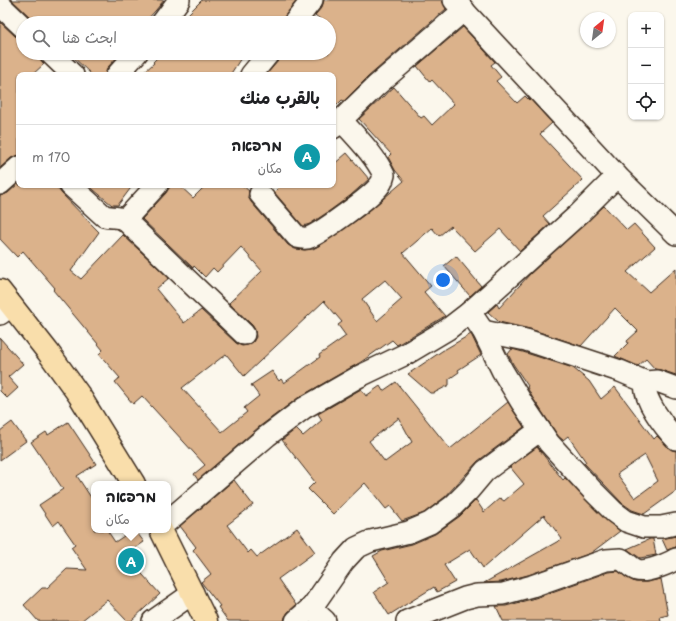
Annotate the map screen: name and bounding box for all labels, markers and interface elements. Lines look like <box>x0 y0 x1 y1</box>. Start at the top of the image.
north arrow <box>580 12 616 48</box>
map controls <box>628 12 664 120</box>
button: + <box>628 12 664 48</box>
search box <box>16 16 336 60</box>
text: ابحث هنا <box>62 25 117 48</box>
icon: search <box>30 27 52 49</box>
button: − <box>628 48 664 84</box>
text: بالقرب منك <box>240 84 320 110</box>
button: locate <box>628 84 664 120</box>
text: מרפאה <box>231 133 282 156</box>
text: 170 m <box>32 147 70 166</box>
text: A <box>302 147 312 166</box>
text: مكان <box>258 158 282 177</box>
your location <box>433 270 453 290</box>
popup <box>91 481 171 533</box>
text: מרפאה <box>106 484 156 507</box>
text: مكان <box>106 509 130 528</box>
pin: A <box>118 546 144 576</box>

